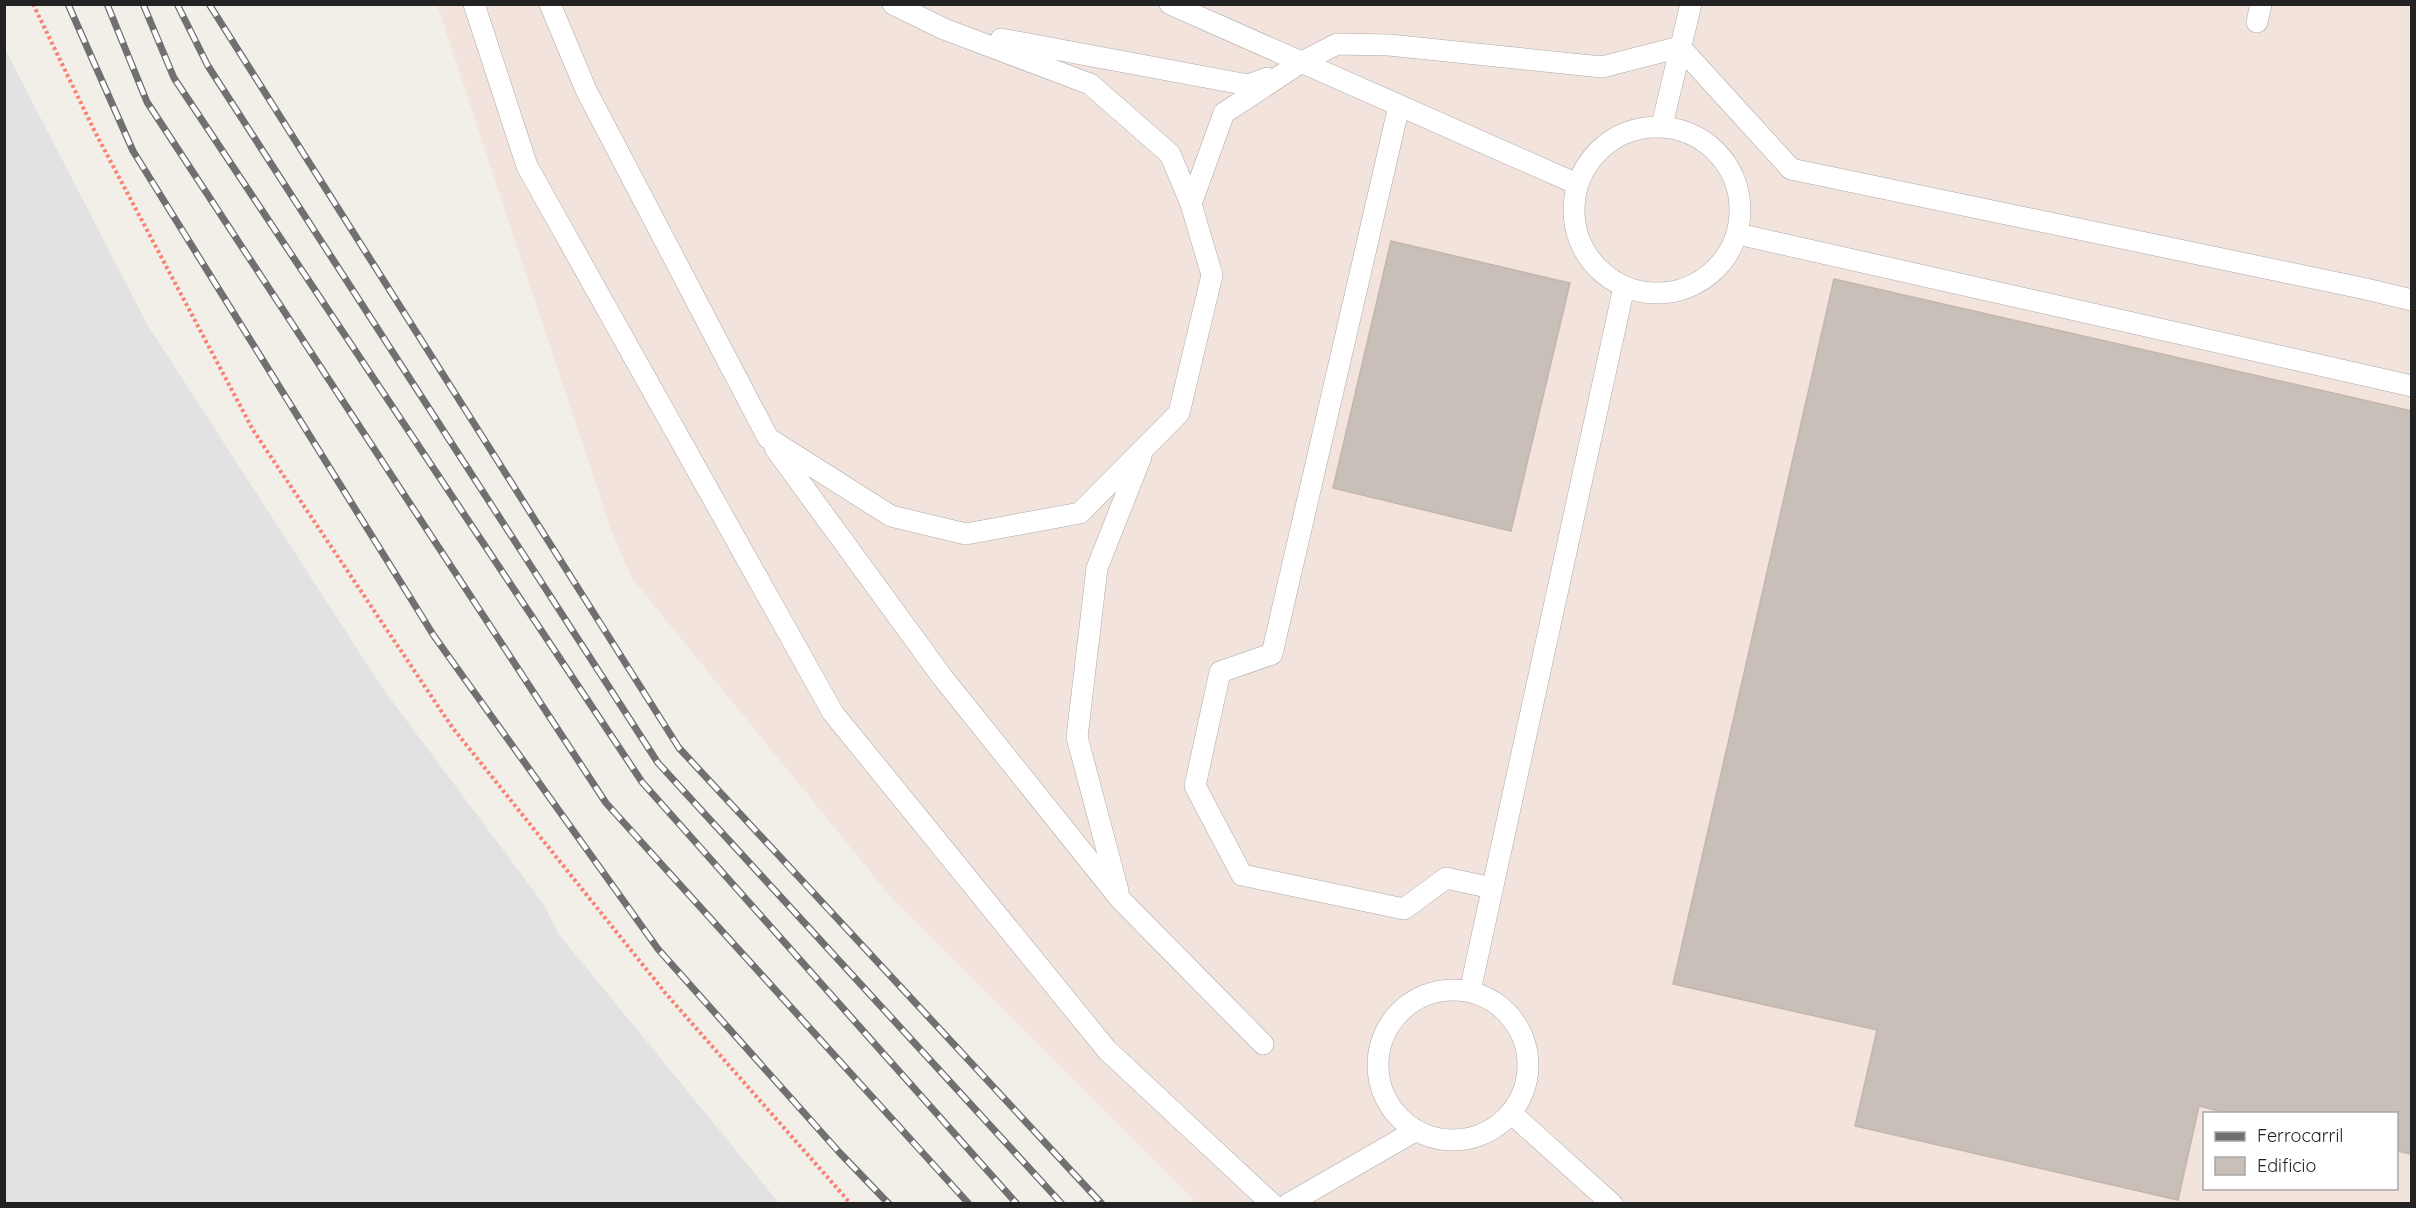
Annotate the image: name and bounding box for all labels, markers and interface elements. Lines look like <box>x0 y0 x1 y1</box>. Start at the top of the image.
legend <box>2203 1112 2398 1190</box>
text: Ferrocarril <box>2257 1124 2344 1147</box>
text: Edificio <box>2257 1154 2316 1177</box>

